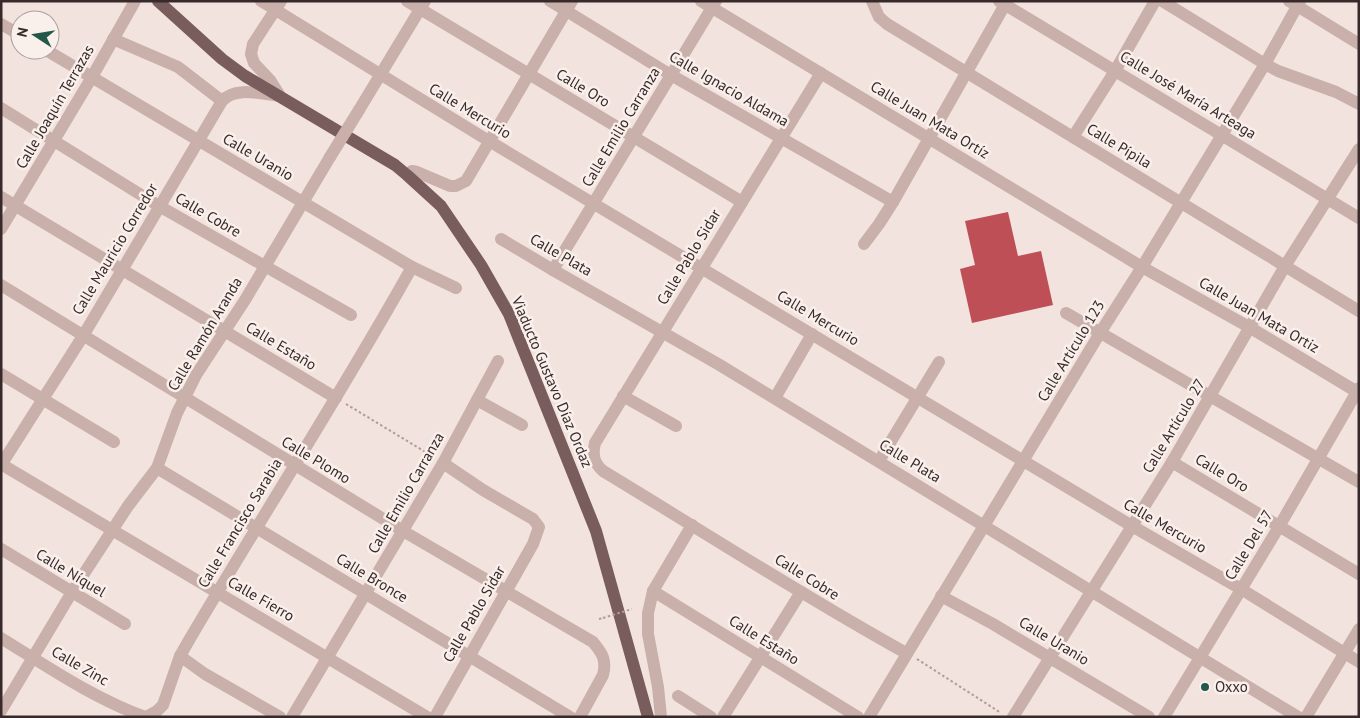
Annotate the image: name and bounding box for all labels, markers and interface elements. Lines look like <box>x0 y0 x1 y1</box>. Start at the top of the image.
north arrow <box>10 10 60 60</box>
text: N <box>13 26 32 39</box>
street label: Calle Joaquín Terrazas <box>11 41 98 172</box>
street label: Calle José María Arteaga <box>1117 46 1260 143</box>
street label: Calle Ignacio Aldama <box>666 47 792 131</box>
street label: Calle Emilio Carranza <box>577 63 664 190</box>
street label: Calle Oro <box>553 64 614 111</box>
street label: Calle Juan Mata Ortíz <box>867 76 993 163</box>
street label: Calle Mercurio <box>426 79 515 143</box>
street label: Calle Pípila <box>1084 119 1155 172</box>
street label: Calle Uranio <box>219 129 297 184</box>
street label: Calle Mauricio Corredor <box>68 179 161 318</box>
street label: Calle Cobre <box>172 188 245 241</box>
street label: Calle Pablo Sidar <box>652 205 725 308</box>
street label: Calle Plata <box>527 229 596 280</box>
street label: Calle Juan Mata Ortiz <box>1196 272 1323 357</box>
street label: Calle Ramón Aranda <box>163 273 246 394</box>
street label: Calle Mercurio <box>774 286 863 350</box>
street label: Viaducto Gustavo Díaz Ordaz <box>507 292 597 470</box>
street label: Calle Artículo 123 <box>1033 297 1108 405</box>
street label: Calle Estaño <box>242 317 320 374</box>
street label: Calle Artículo 27 <box>1138 375 1209 476</box>
street label: Calle Emilio Carranza <box>363 429 448 557</box>
street label: Calle Plomo <box>278 432 354 488</box>
street label: Calle Plata <box>876 435 945 486</box>
street label: Calle Oro <box>1192 449 1253 496</box>
street label: Calle Francisco Sarabia <box>193 455 286 591</box>
street label: Calle Mercurio <box>1120 494 1210 557</box>
street label: Calle Del 57 <box>1220 506 1277 583</box>
street label: Calle Níquel <box>33 544 110 601</box>
street label: Calle Bronce <box>333 549 412 606</box>
street label: Calle Cobre <box>771 549 843 604</box>
street label: Calle Pablo Sidar <box>438 562 509 666</box>
street label: Calle Fierro <box>225 572 298 625</box>
street label: Calle Estaño <box>726 611 803 669</box>
street label: Calle Uranio <box>1016 612 1093 669</box>
street label: Calle Zinc <box>48 642 112 690</box>
place label: Oxxo <box>1215 677 1248 696</box>
marker: Oxxo <box>1199 681 1211 693</box>

